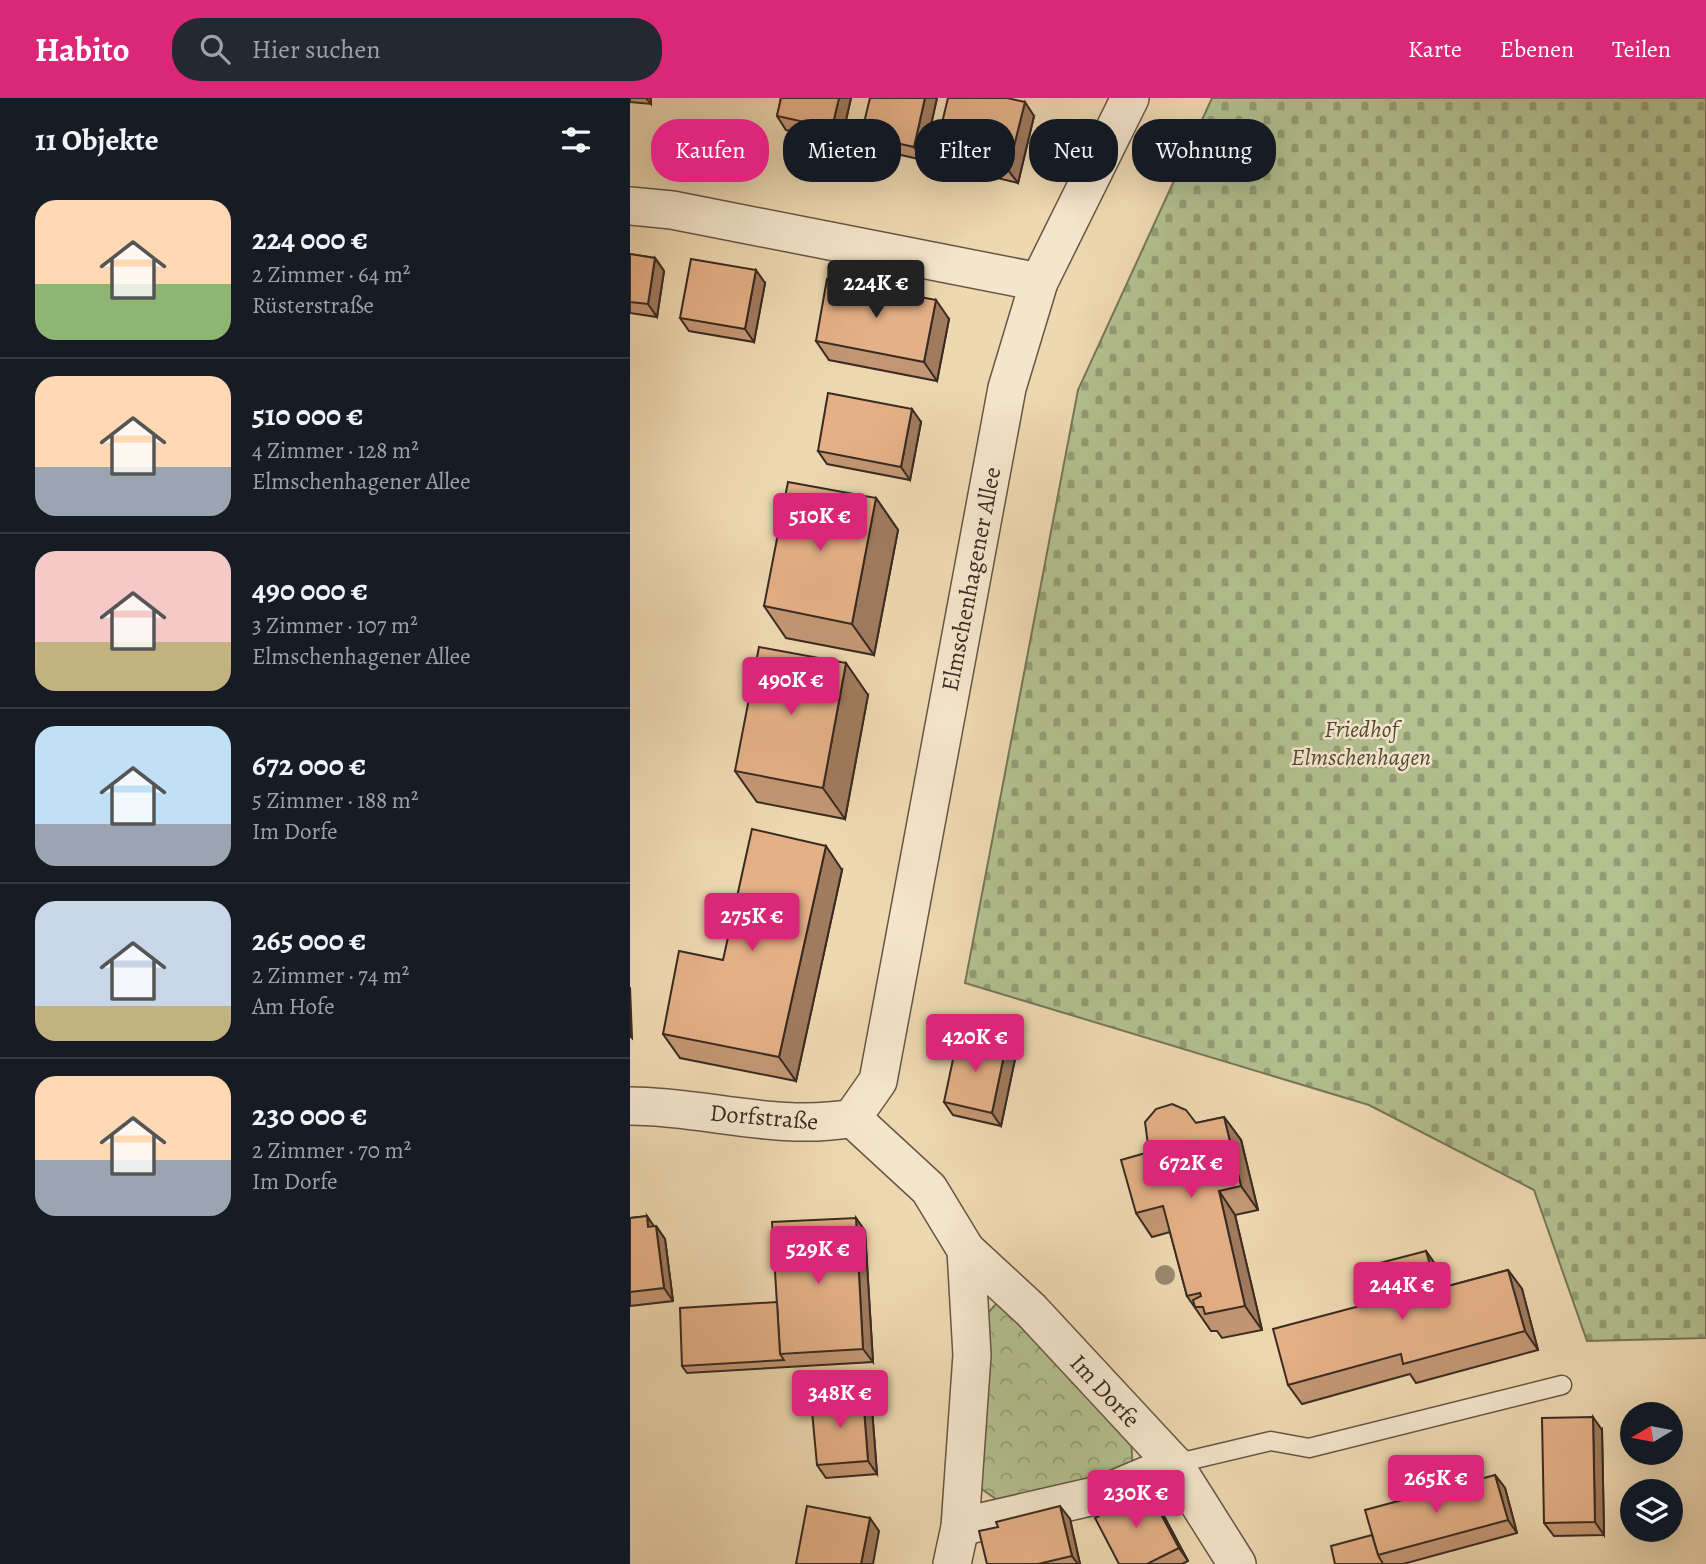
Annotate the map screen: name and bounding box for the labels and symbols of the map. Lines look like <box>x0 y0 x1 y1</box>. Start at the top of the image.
pin: 224K € <box>819 260 933 320</box>
street label: Elmschenhagener Allee <box>934 464 1008 694</box>
pin: 510K € <box>763 494 877 553</box>
pin: 490K € <box>734 658 848 717</box>
park label: Friedhof Elmschenhagen <box>1291 713 1431 773</box>
pin: 275K € <box>695 894 809 953</box>
pin: 420K € <box>918 1014 1032 1074</box>
street label: Dorfstraße <box>709 1096 819 1138</box>
pin: 672K € <box>1134 1140 1248 1200</box>
pin: 529K € <box>761 1226 875 1286</box>
pin: 244K € <box>1345 1262 1459 1322</box>
street label: Im Dorfe <box>1063 1347 1147 1435</box>
pin: 348K € <box>783 1370 897 1430</box>
north arrow <box>1620 1402 1684 1465</box>
pin: 265K € <box>1379 1456 1493 1515</box>
pin: 230K € <box>1079 1470 1193 1530</box>

